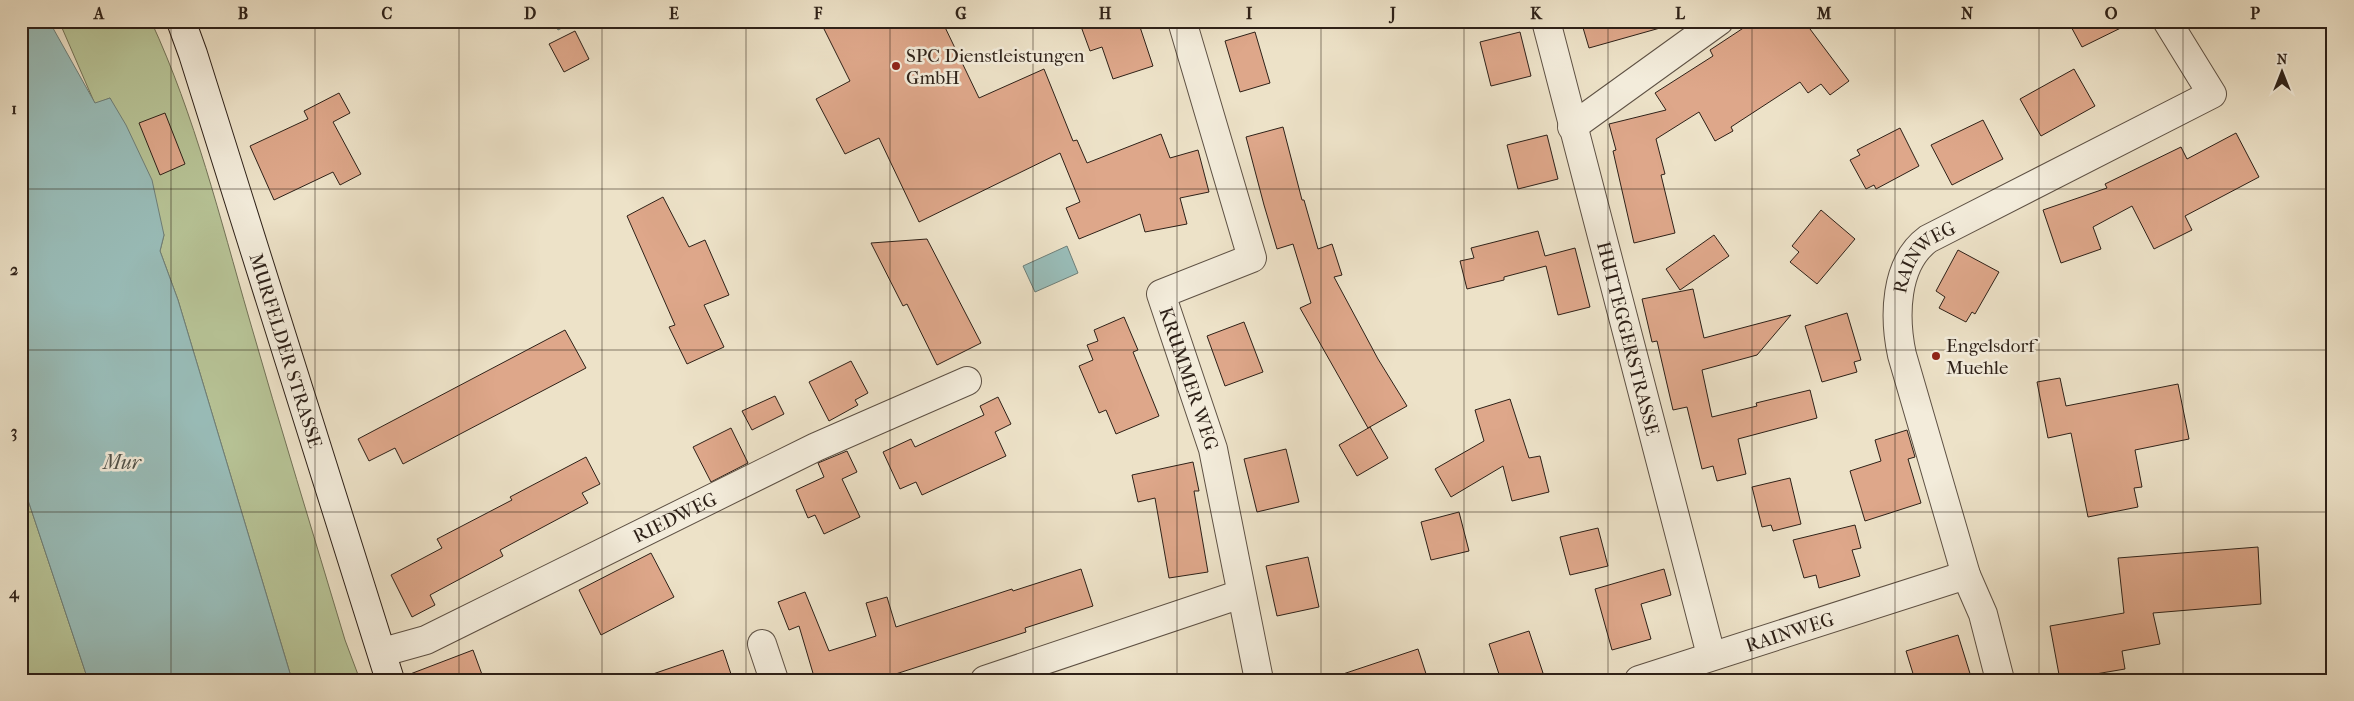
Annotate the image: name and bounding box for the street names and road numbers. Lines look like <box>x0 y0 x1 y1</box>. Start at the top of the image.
street label: RAINWEG <box>1889 217 1959 295</box>
street label: HUTTEGGERSTRASSE <box>1592 239 1664 438</box>
street label: MURFELDER STRASSE <box>244 251 326 451</box>
street label: KRUMMER WEG <box>1154 304 1223 453</box>
street label: RIEDWEG <box>630 488 720 548</box>
street label: RAINWEG <box>1743 608 1837 657</box>

